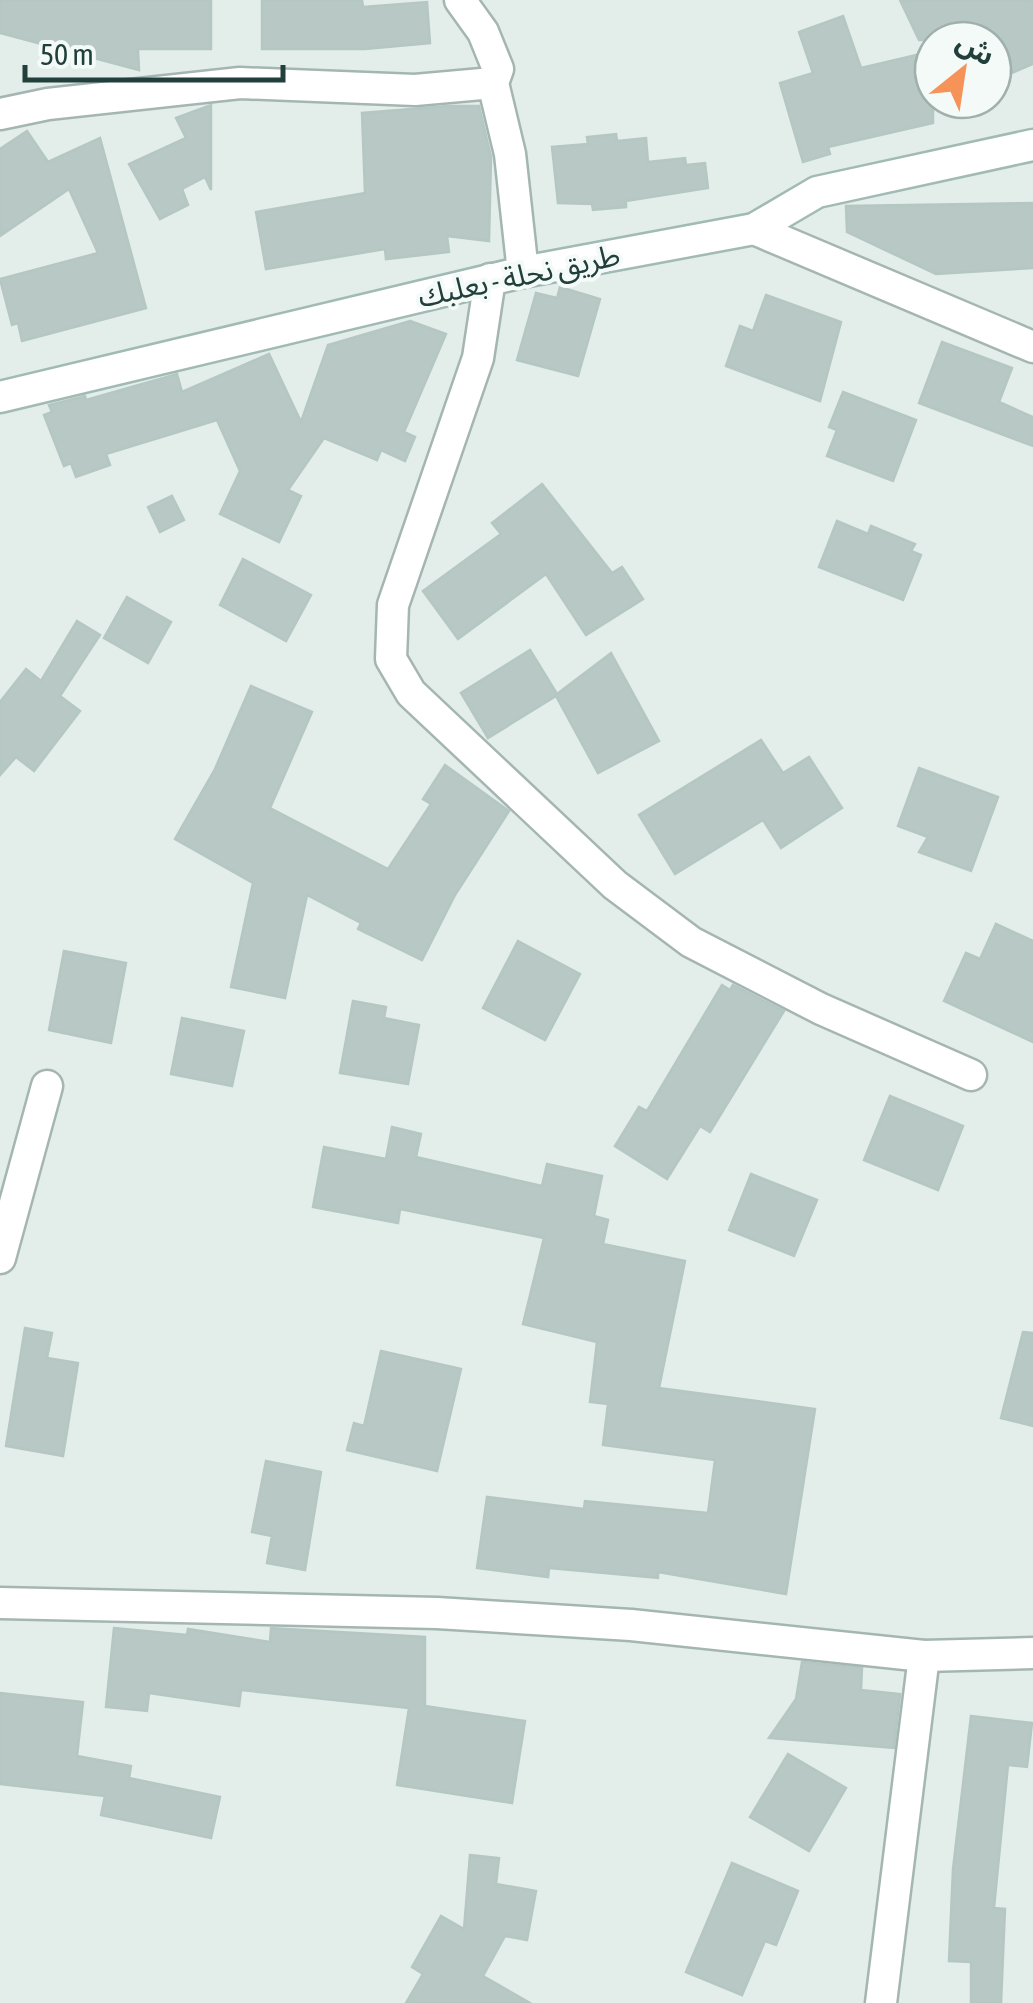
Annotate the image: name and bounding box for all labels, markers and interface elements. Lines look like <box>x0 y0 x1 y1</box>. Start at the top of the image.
scale bar <box>25 20 282 82</box>
north arrow <box>913 20 1013 120</box>
text: ش <box>951 25 1000 72</box>
text: 50 m <box>40 37 94 71</box>
street label: طريق نحلة - بعلبك <box>415 237 623 315</box>

